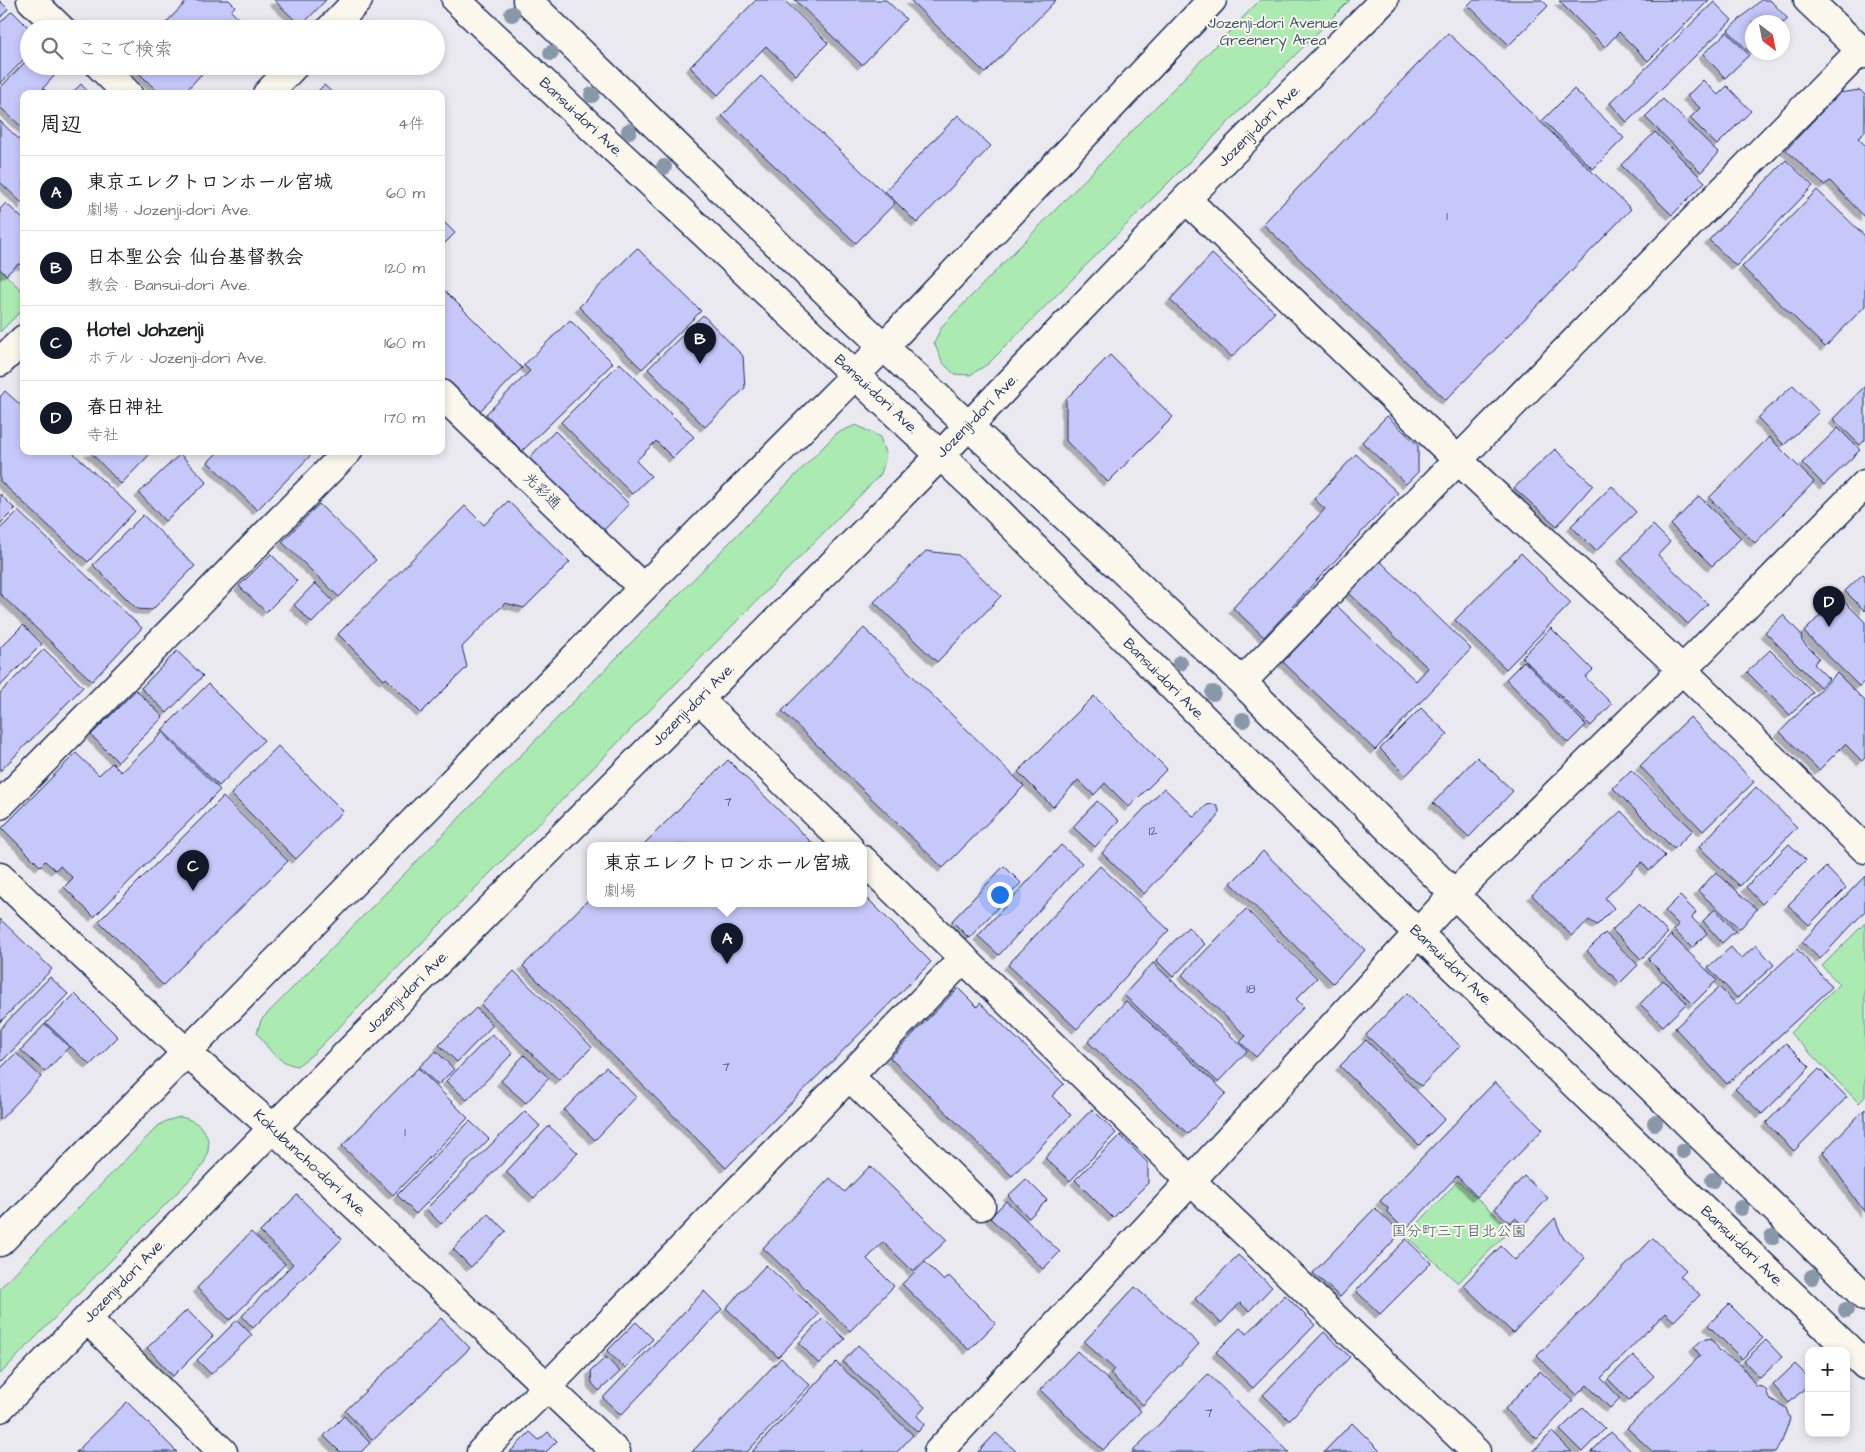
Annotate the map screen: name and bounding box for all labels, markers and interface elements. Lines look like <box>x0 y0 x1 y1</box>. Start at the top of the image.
park label: Jozenji-dori Avenue Greenery Area <box>1208 13 1338 52</box>
north arrow <box>1745 15 1790 60</box>
search box <box>20 20 445 75</box>
icon: search <box>38 34 66 62</box>
text: ここで検索 <box>78 36 173 63</box>
street label: Bansui-dori Ave. <box>534 72 628 162</box>
street label: Jozenji-dori Ave. <box>1213 80 1305 172</box>
text: 周辺 <box>40 110 82 139</box>
text: 4件 <box>398 113 425 135</box>
text: 東京エレクトロンホール宮城 <box>87 169 333 196</box>
text: A <box>51 182 61 204</box>
text: 60 m <box>386 182 425 204</box>
text: 劇場 · Jozenji-dori Ave. <box>87 199 251 221</box>
house number: 1 <box>1446 208 1448 225</box>
text: 日本聖公会 仙台基督教会 <box>87 244 304 271</box>
text: B <box>50 257 62 279</box>
text: 120 m <box>385 257 425 279</box>
text: 教会 · Bansui-dori Ave. <box>87 274 249 296</box>
text: Hotel Johzenji <box>87 317 203 344</box>
pin: B <box>684 323 716 364</box>
text: C <box>50 332 62 354</box>
text: 160 m <box>384 332 425 354</box>
text: ホテル · Jozenji-dori Ave. <box>87 347 266 369</box>
street label: Bansui-dori Ave. <box>829 349 923 439</box>
street label: Jozenji-dori Ave. <box>931 369 1023 463</box>
text: 春日神社 <box>87 394 163 421</box>
text: D <box>51 407 61 429</box>
text: 170 m <box>384 407 425 429</box>
text: 寺社 <box>87 424 119 446</box>
street label: 光彩通 <box>519 468 565 514</box>
pin: D <box>1813 586 1845 627</box>
street label: Bansui-dori Ave. <box>1118 633 1210 725</box>
street label: Jozenji-dori Ave. <box>647 659 739 751</box>
house number: 7 <box>724 794 732 811</box>
house number: 12 <box>1149 823 1157 840</box>
popup <box>587 842 867 907</box>
pin: C <box>177 850 209 891</box>
text: 東京エレクトロンホール宮城 <box>604 850 850 877</box>
text: 劇場 <box>604 880 636 902</box>
your location <box>987 882 1013 908</box>
street label: Bansui-dori Ave. <box>1405 920 1497 1010</box>
pin: A <box>711 923 743 964</box>
street label: Jozenji-dori Ave. <box>361 946 453 1038</box>
house number: 18 <box>1246 981 1256 998</box>
house number: 7 <box>722 1059 730 1076</box>
street label: Kokubuncho-dori Ave. <box>249 1105 371 1221</box>
house number: 1 <box>404 1124 406 1141</box>
street label: Bansui-dori Ave. <box>1696 1201 1788 1291</box>
park label: 国分町三丁目北公園 <box>1391 1221 1527 1242</box>
street label: Jozenji-dori Ave. <box>78 1234 170 1328</box>
map controls <box>1805 1347 1850 1437</box>
button: + <box>1805 1347 1850 1392</box>
button: − <box>1805 1392 1850 1437</box>
house number: 7 <box>1205 1405 1213 1422</box>

